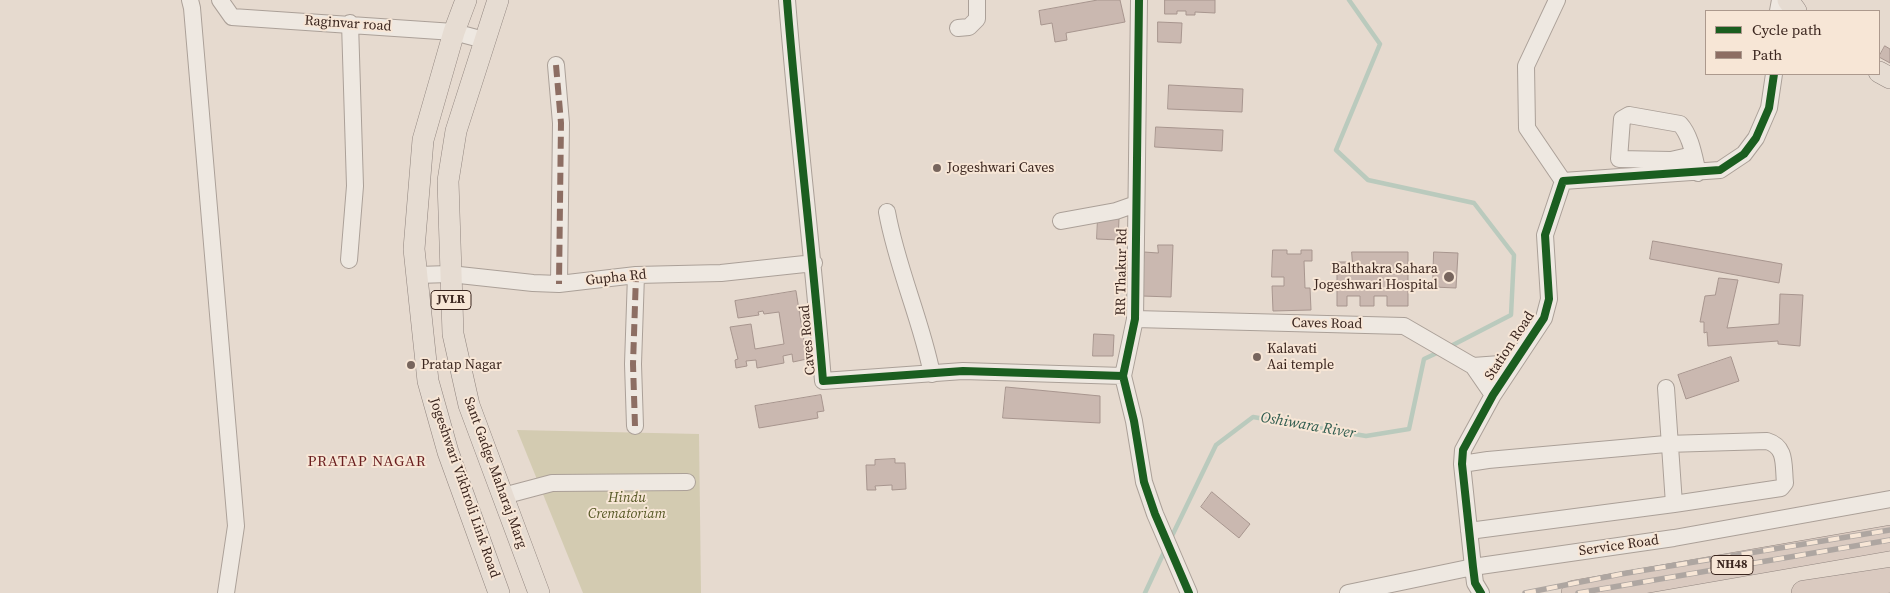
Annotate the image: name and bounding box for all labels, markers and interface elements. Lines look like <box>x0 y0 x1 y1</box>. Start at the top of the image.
legend <box>1705 10 1880 75</box>
street label: Raginvar road <box>304 13 392 35</box>
text: Cycle path <box>1752 19 1822 40</box>
text: Path <box>1752 44 1782 65</box>
place label: Jogeshwari Caves <box>947 160 1054 176</box>
marker: Jogeshwari Caves <box>931 162 943 174</box>
street label: RR Thakur Rd <box>1113 228 1131 316</box>
place label: Balthakra Sahara Jogeshwari Hospital <box>1314 261 1438 294</box>
street label: Gupha Rd <box>585 266 647 290</box>
marker: Balthakra Sahara Jogeshwari Hospital <box>1442 270 1456 284</box>
road number: JVLR <box>431 290 471 310</box>
street label: Caves Road <box>797 304 819 376</box>
street label: Station Road <box>1482 308 1538 384</box>
street label: Caves Road <box>1292 315 1362 333</box>
place label: Kalavati Aai temple <box>1267 341 1334 374</box>
marker: Kalavati Aai temple <box>1251 351 1263 363</box>
place label: Pratap Nagar <box>421 357 502 373</box>
marker: Pratap Nagar <box>405 359 417 371</box>
street label: Sant Gadge Maharaj Marg <box>460 395 530 551</box>
street label: Jogeshwari Vikhroli Link Road <box>425 396 503 580</box>
water label: Oshiwara River <box>1259 409 1357 443</box>
district label: PRATAP NAGAR <box>306 453 428 471</box>
park label: Hindu Crematoriam <box>588 490 666 522</box>
street label: Service Road <box>1578 532 1660 560</box>
road number: NH48 <box>1711 556 1753 574</box>

